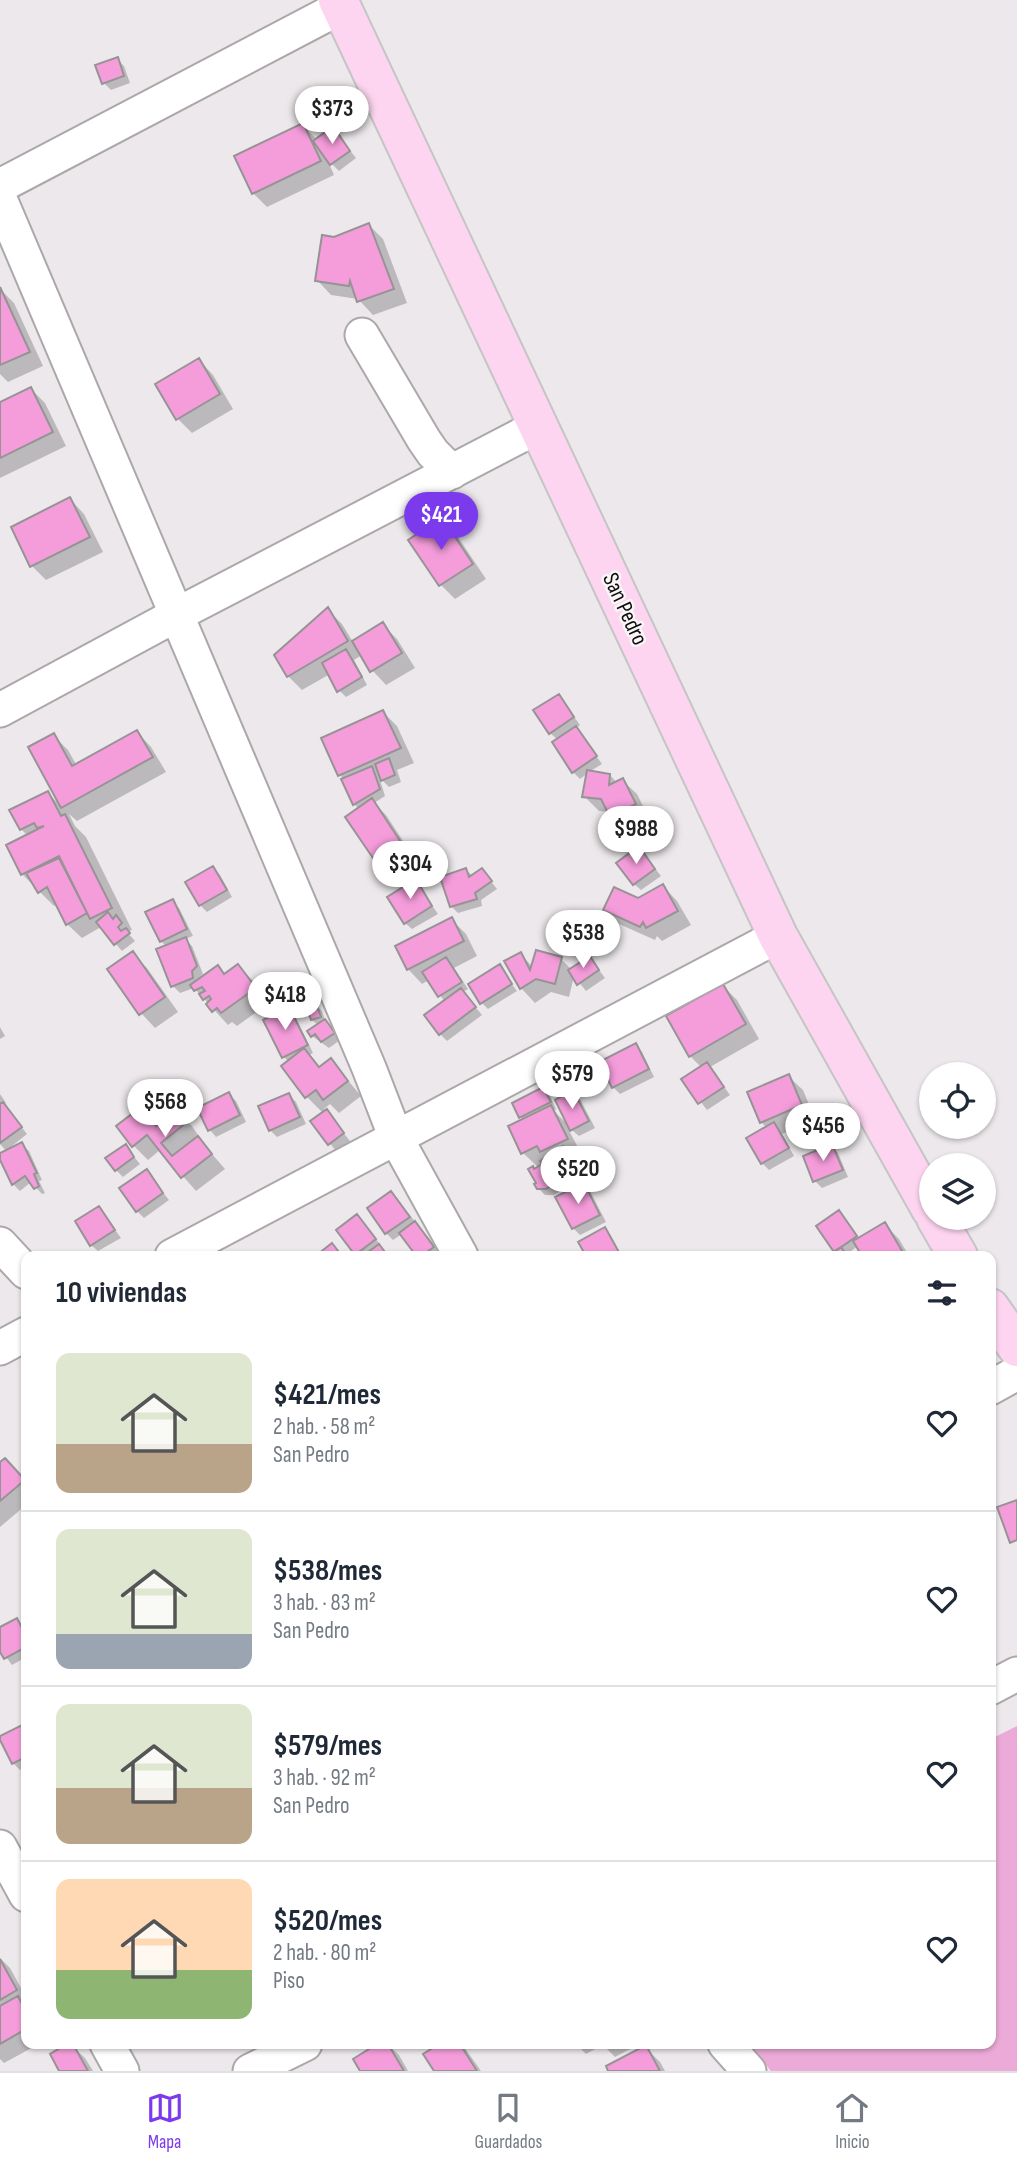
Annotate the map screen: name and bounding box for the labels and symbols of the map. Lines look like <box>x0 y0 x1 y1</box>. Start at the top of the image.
pin: $373 <box>291 86 373 146</box>
pin: $421 <box>400 492 482 552</box>
street label: San Pedro <box>596 568 654 650</box>
pin: $988 <box>595 806 677 866</box>
pin: $304 <box>369 842 451 901</box>
pin: $538 <box>542 911 624 970</box>
pin: $418 <box>244 972 326 1032</box>
pin: $579 <box>531 1052 613 1111</box>
pin: $568 <box>124 1080 206 1139</box>
pin: $456 <box>782 1104 864 1163</box>
pin: $520 <box>537 1146 619 1206</box>

